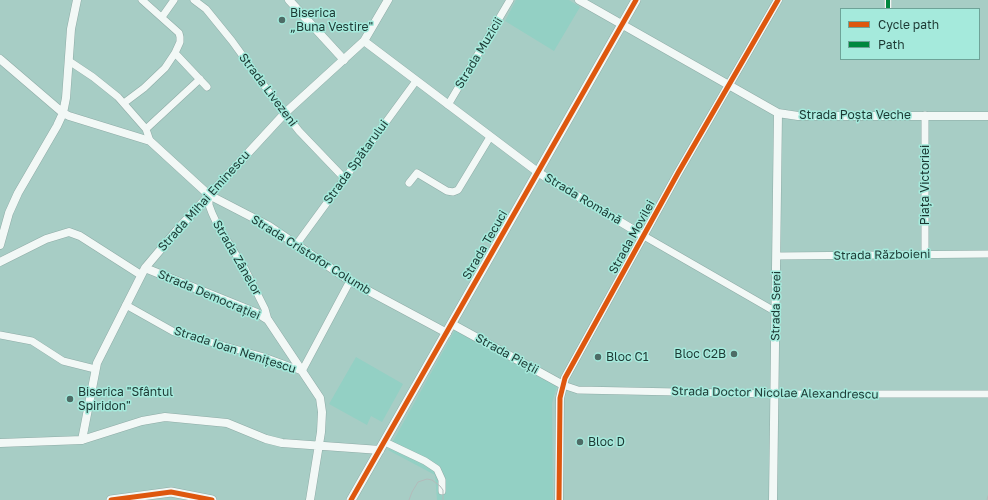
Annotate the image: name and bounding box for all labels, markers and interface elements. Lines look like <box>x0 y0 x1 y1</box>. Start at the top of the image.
place label: Biserica „Buna Vestire" <box>290 6 373 34</box>
legend <box>840 8 980 60</box>
marker: Biserica „Buna Vestire" <box>277 15 287 25</box>
street label: Strada Muzicii <box>452 15 506 91</box>
text: Cycle path <box>878 17 939 32</box>
text: Path <box>878 37 905 52</box>
street label: Strada Livezeni <box>236 51 300 129</box>
street label: Strada Poșta Veche <box>799 108 911 122</box>
street label: Strada Spătarului <box>321 117 391 207</box>
street label: Piața Victoriei <box>918 145 932 225</box>
street label: Strada Mihai Eminescu <box>155 148 253 254</box>
street label: Strada Română <box>542 170 624 228</box>
street label: Strada Movilei <box>606 198 658 276</box>
street label: Strada Tecuci <box>459 208 511 282</box>
street label: Strada Cristofor Columb <box>248 212 374 298</box>
street label: Strada Zânelor <box>210 218 264 298</box>
street label: Strada Războieni <box>833 247 931 263</box>
street label: Strada Democrației <box>156 267 262 323</box>
street label: Strada Serei <box>768 271 784 341</box>
street label: Strada Ioan Nenițescu <box>172 323 298 377</box>
street label: Strada Pieții <box>473 331 541 377</box>
place label: Bloc C2B <box>674 347 726 361</box>
marker: Bloc C2B <box>729 349 739 359</box>
place label: Bloc C1 <box>606 350 648 364</box>
marker: Bloc C1 <box>593 352 603 362</box>
street label: Strada Doctor Nicolae Alexandrescu <box>671 384 879 402</box>
place label: Biserica "Sfântul Spiridon" <box>78 385 173 413</box>
marker: Biserica "Sfântul Spiridon" <box>65 394 75 404</box>
place label: Bloc D <box>588 435 625 449</box>
marker: Bloc D <box>575 437 585 447</box>

